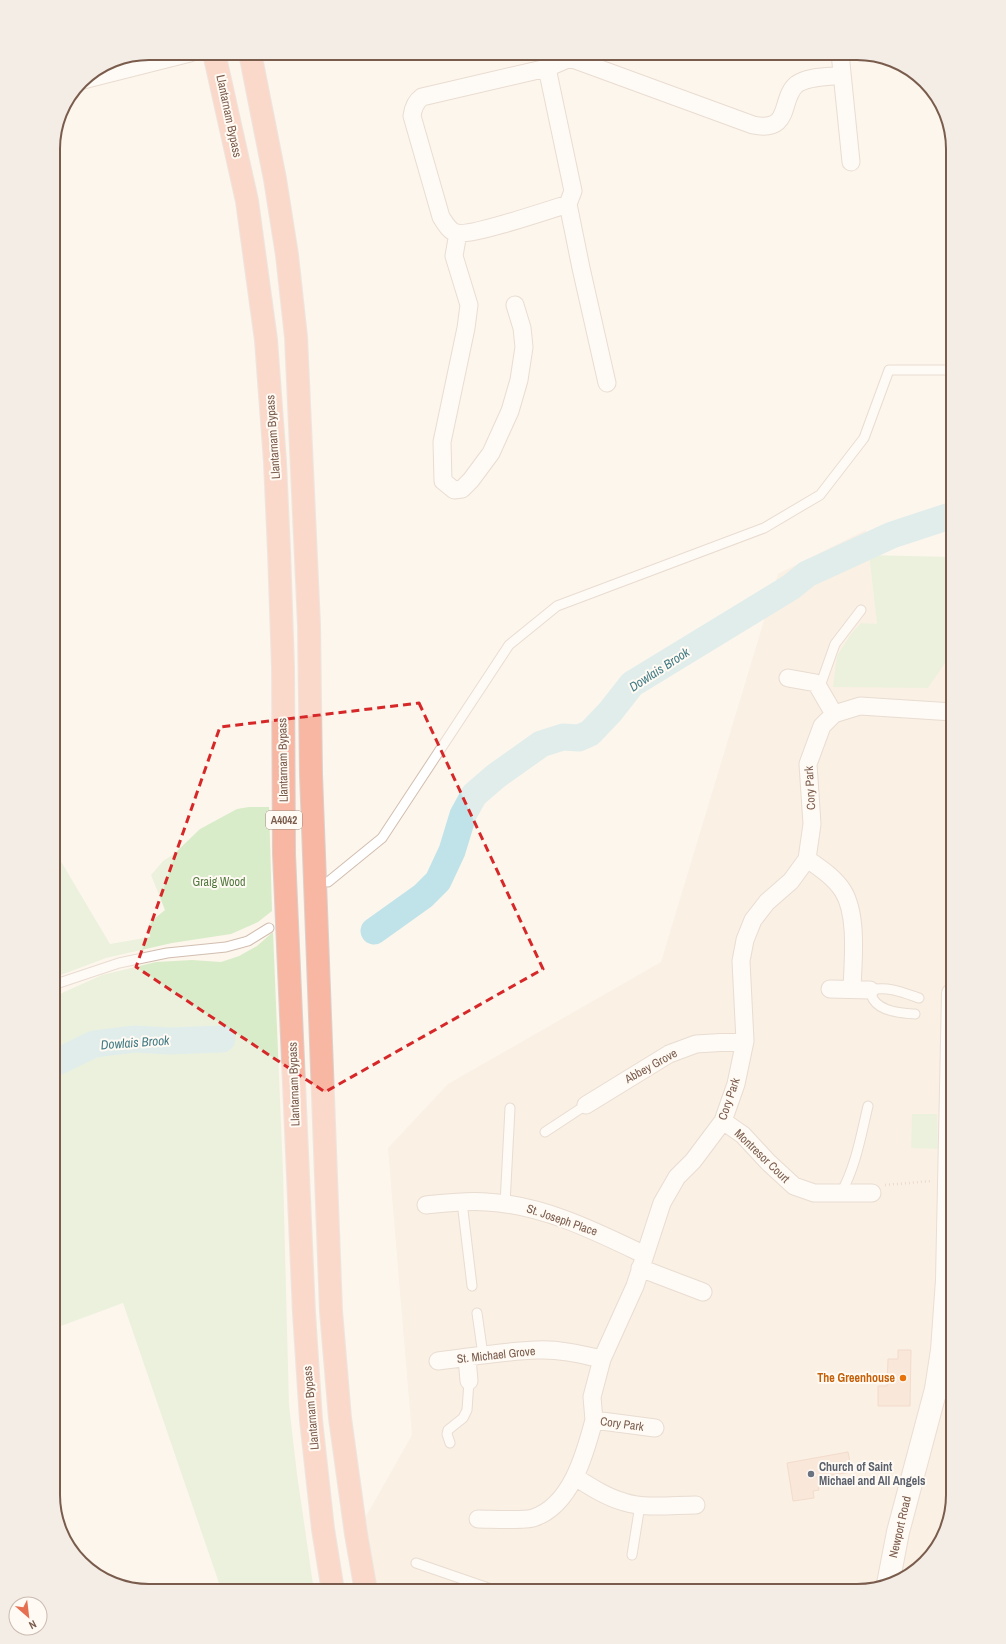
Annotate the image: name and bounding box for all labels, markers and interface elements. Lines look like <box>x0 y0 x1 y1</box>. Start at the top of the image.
street label: Llantarnam Bypass <box>212 73 246 159</box>
street label: Llantarnam Bypass <box>262 394 284 480</box>
water label: Dowlais Brook <box>626 643 693 695</box>
street label: Llantarnam Bypass <box>274 718 292 802</box>
street label: Cory Park <box>801 766 819 810</box>
road number: A4042 <box>266 811 302 829</box>
park label: Graig Wood <box>193 874 245 890</box>
water label: Dowlais Brook <box>100 1032 171 1053</box>
street label: Llantarnam Bypass <box>285 1042 303 1126</box>
street label: Abbey Grove <box>621 1045 680 1087</box>
street label: Cory Park <box>714 1076 744 1122</box>
street label: Montresor Court <box>731 1126 793 1187</box>
street label: St. Joseph Place <box>524 1200 600 1240</box>
street label: St. Michael Grove <box>456 1343 536 1367</box>
street label: Llantarnam Bypass <box>299 1365 323 1451</box>
place label: The Greenhouse <box>817 1370 896 1386</box>
marker: The Greenhouse <box>898 1373 908 1383</box>
street label: Cory Park <box>599 1413 645 1435</box>
place label: Church of Saint Michael and All Angels <box>819 1459 926 1489</box>
marker: Church of Saint Michael and All Angels <box>806 1469 816 1479</box>
street label: Newport Road <box>885 1495 915 1559</box>
north arrow <box>8 1596 48 1636</box>
text: N <box>27 1617 39 1633</box>

